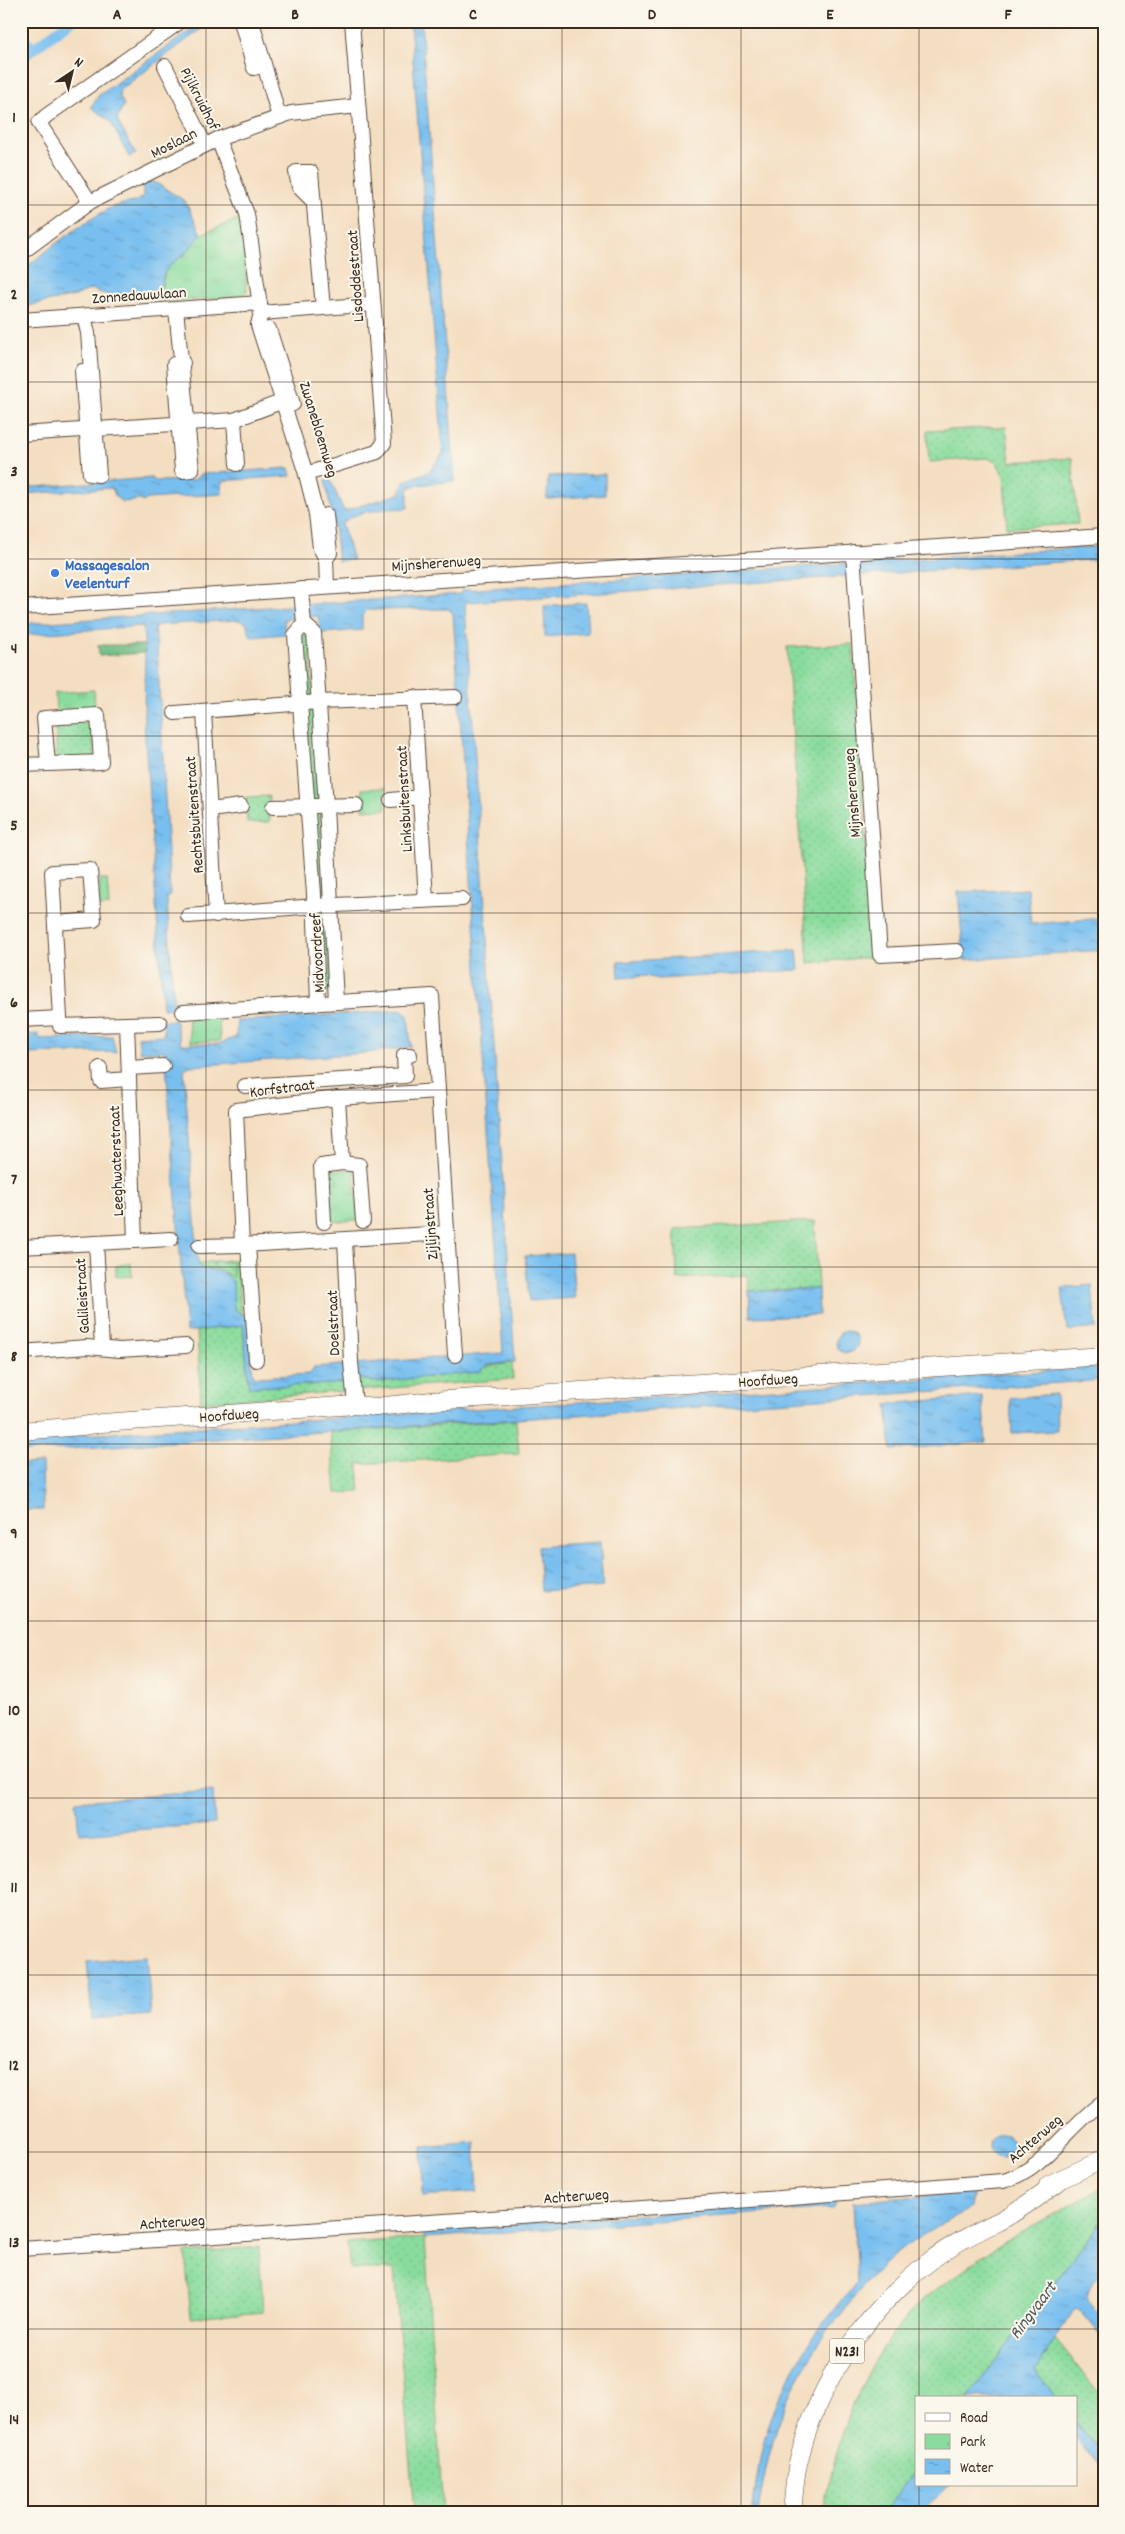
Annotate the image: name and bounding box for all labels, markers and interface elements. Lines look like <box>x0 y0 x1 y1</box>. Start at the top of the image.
text: A <box>113 4 122 27</box>
text: B <box>291 4 299 27</box>
text: C <box>469 4 477 27</box>
text: D <box>648 4 657 27</box>
text: E <box>826 4 834 27</box>
text: F <box>1004 4 1012 27</box>
north arrow <box>48 48 98 98</box>
text: N <box>70 53 87 73</box>
street label: Pijlkruidhof <box>173 64 225 135</box>
text: 1 <box>12 107 16 130</box>
street label: Moslaan <box>147 123 201 166</box>
street label: Lisdoddestraat <box>342 229 371 323</box>
street label: Zonnedauwlaan <box>91 282 187 311</box>
text: 2 <box>11 284 18 307</box>
street label: Zwanebloemweg <box>292 379 343 481</box>
text: 3 <box>10 461 18 484</box>
street label: Mijnsherenweg <box>391 550 482 579</box>
place label: Massagesalon Veelenturf <box>65 555 149 596</box>
marker: Massagesalon Veelenturf <box>49 567 61 579</box>
text: 4 <box>11 638 17 661</box>
street label: Linksbuitenstraat <box>391 745 420 853</box>
street label: Mijnsherenweg <box>839 747 868 838</box>
street label: Rechtsbuitenstraat <box>180 755 211 874</box>
text: 5 <box>10 815 18 838</box>
street label: Midvoordreef <box>305 912 332 993</box>
text: 6 <box>10 992 18 1015</box>
street label: Korfstraat <box>248 1074 316 1105</box>
street label: Leeghwaterstraat <box>104 1105 131 1217</box>
text: 7 <box>11 1169 17 1192</box>
street label: Zijlijnstraat <box>418 1187 445 1261</box>
street label: Galileistraat <box>70 1257 97 1334</box>
street label: Doelstraat <box>322 1290 347 1356</box>
text: 8 <box>11 1346 18 1369</box>
street label: Hoofdweg <box>737 1368 799 1395</box>
street label: Hoofdweg <box>198 1403 260 1430</box>
text: 9 <box>10 1523 18 1546</box>
text: 10 <box>8 1700 20 1723</box>
text: 11 <box>10 1877 18 1900</box>
text: 12 <box>9 2055 19 2078</box>
street label: Achterweg <box>1003 2110 1068 2170</box>
street label: Achterweg <box>543 2184 610 2211</box>
street label: Achterweg <box>139 2210 206 2237</box>
text: 13 <box>9 2232 19 2255</box>
water label: Ringvaart <box>1004 2276 1065 2345</box>
road number: N231 <box>830 2338 864 2364</box>
legend <box>915 2396 1078 2486</box>
text: Road <box>960 2408 988 2430</box>
text: 14 <box>9 2409 19 2432</box>
text: Park <box>960 2432 986 2454</box>
text: Water <box>960 2458 994 2480</box>

